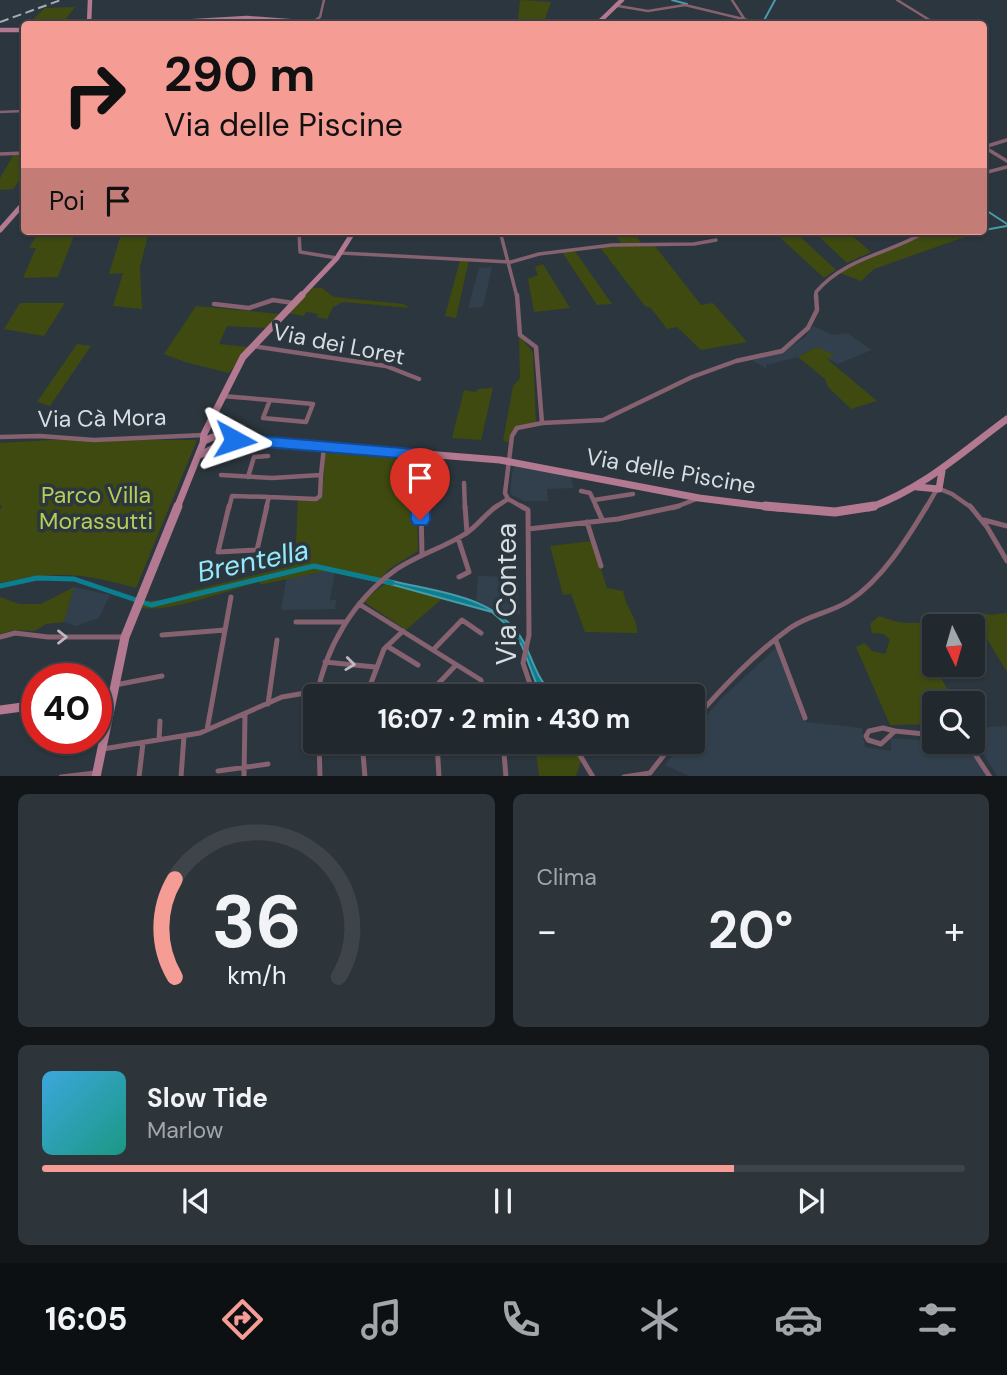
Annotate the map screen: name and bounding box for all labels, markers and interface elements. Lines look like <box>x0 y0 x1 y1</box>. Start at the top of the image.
text: 290 m <box>164 42 315 106</box>
icon: right <box>49 49 140 140</box>
text: Via delle Piscine <box>164 104 403 146</box>
icon: arrive <box>99 182 137 220</box>
text: Poi <box>49 184 85 218</box>
street label: Via dei Loret <box>271 317 407 371</box>
street label: Via Cà Mora <box>37 402 167 434</box>
position arrow <box>198 403 272 477</box>
street label: Via delle Piscine <box>584 441 758 501</box>
pin <box>390 448 450 520</box>
icon: arrive <box>401 459 439 497</box>
park label: Parco Villa Morassutti <box>39 480 153 536</box>
street label: Via Contea <box>488 523 525 665</box>
water label: Brentella <box>194 531 312 591</box>
north arrow <box>922 614 985 677</box>
map controls <box>922 614 985 754</box>
one-way arrow <box>57 629 68 645</box>
one-way arrow <box>344 657 356 672</box>
speed limit sign: 40 <box>21 663 112 754</box>
button: search <box>922 691 985 754</box>
text: 16:07 · 2 min · 430 m <box>378 702 630 736</box>
text: Clima <box>537 862 597 892</box>
text: 36 <box>211 875 301 970</box>
text: 20° <box>708 896 793 964</box>
text: − <box>537 906 557 956</box>
text: + <box>944 906 965 956</box>
text: km/h <box>227 958 286 991</box>
text: Slow Tide <box>147 1081 268 1115</box>
text: Marlow <box>147 1115 223 1145</box>
icon: previous <box>177 1182 215 1220</box>
icon: pause <box>484 1182 522 1220</box>
icon: next <box>792 1182 830 1220</box>
icon: directions <box>218 1295 267 1344</box>
icon: music <box>357 1295 406 1344</box>
icon: phone <box>496 1295 545 1344</box>
icon: climate <box>635 1295 684 1344</box>
icon: car <box>774 1295 823 1344</box>
icon: filters <box>913 1295 962 1344</box>
text: 16:05 <box>45 1298 128 1340</box>

